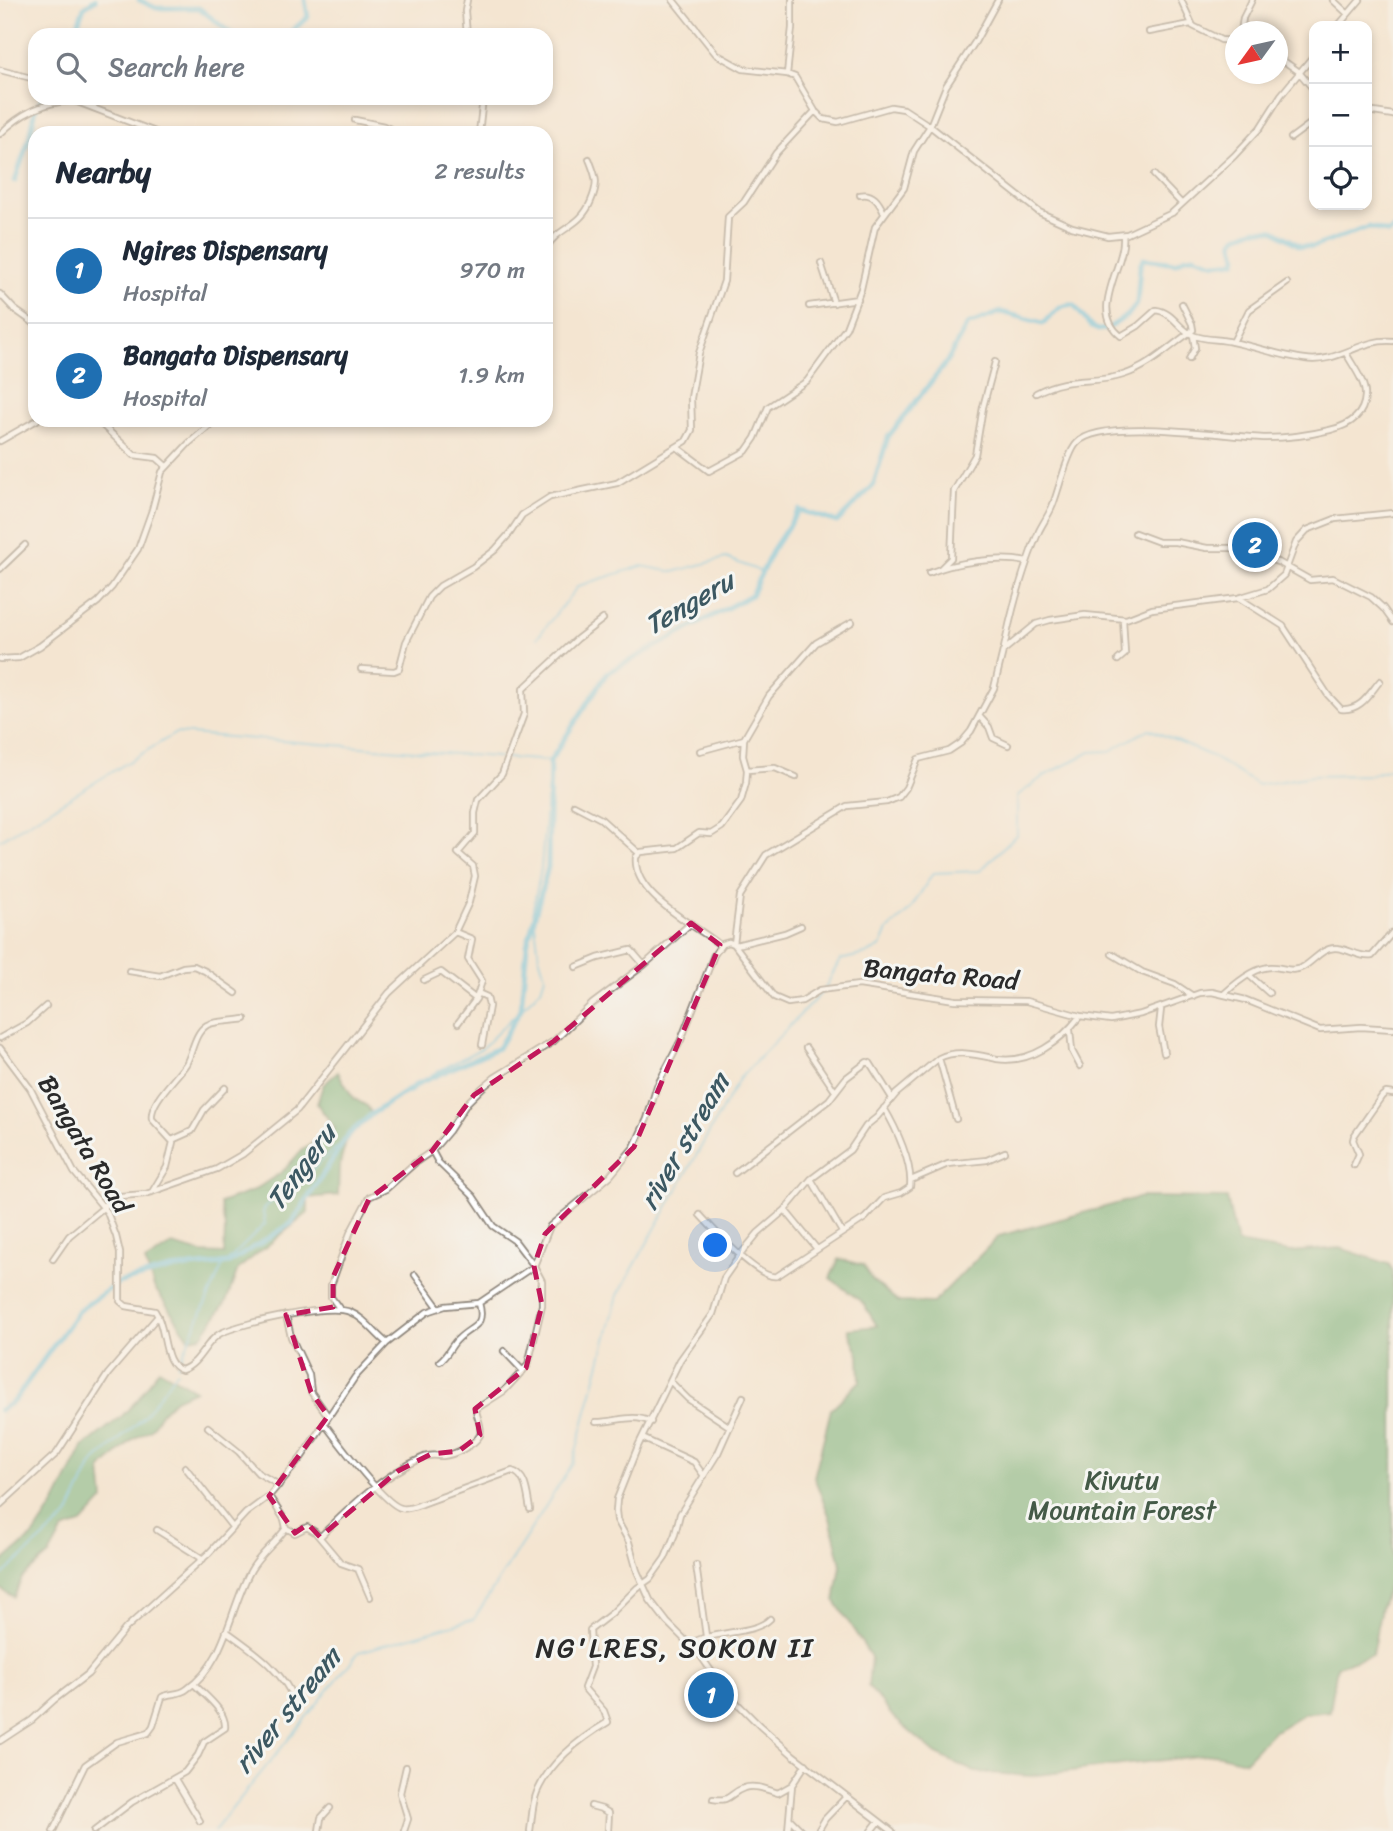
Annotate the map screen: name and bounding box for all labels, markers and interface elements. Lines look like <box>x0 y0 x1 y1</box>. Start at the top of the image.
north arrow <box>1225 21 1288 84</box>
map controls <box>1309 21 1372 210</box>
button: + <box>1309 21 1372 84</box>
search box <box>28 28 553 105</box>
text: Search here <box>108 44 245 90</box>
icon: search <box>52 48 90 86</box>
button: − <box>1309 84 1372 147</box>
text: Nearby <box>56 145 151 199</box>
button: locate <box>1309 147 1372 210</box>
text: 2 results <box>434 151 525 192</box>
text: Ngires Dispensary <box>123 227 328 273</box>
text: 1 <box>74 250 84 291</box>
text: 970 m <box>460 250 525 291</box>
text: Hospital <box>123 273 207 314</box>
text: Bangata Dispensary <box>123 332 348 378</box>
text: 2 <box>72 355 86 396</box>
text: 1.9 km <box>458 355 525 396</box>
text: Hospital <box>123 378 207 419</box>
pin: 2 <box>1232 519 1278 571</box>
water label: Tengeru <box>635 556 746 649</box>
street label: Bangata Road <box>861 944 1023 1004</box>
water label: river stream <box>625 1061 744 1219</box>
street label: Bangata Road <box>25 1065 146 1225</box>
water label: Tengeru <box>253 1111 351 1221</box>
your location <box>698 1228 732 1262</box>
park label: Kivutu Mountain Forest <box>1028 1457 1217 1533</box>
district label: NG'LRES, SOKON II <box>536 1623 814 1672</box>
water label: river stream <box>220 1634 355 1784</box>
pin: 1 <box>688 1669 734 1721</box>

